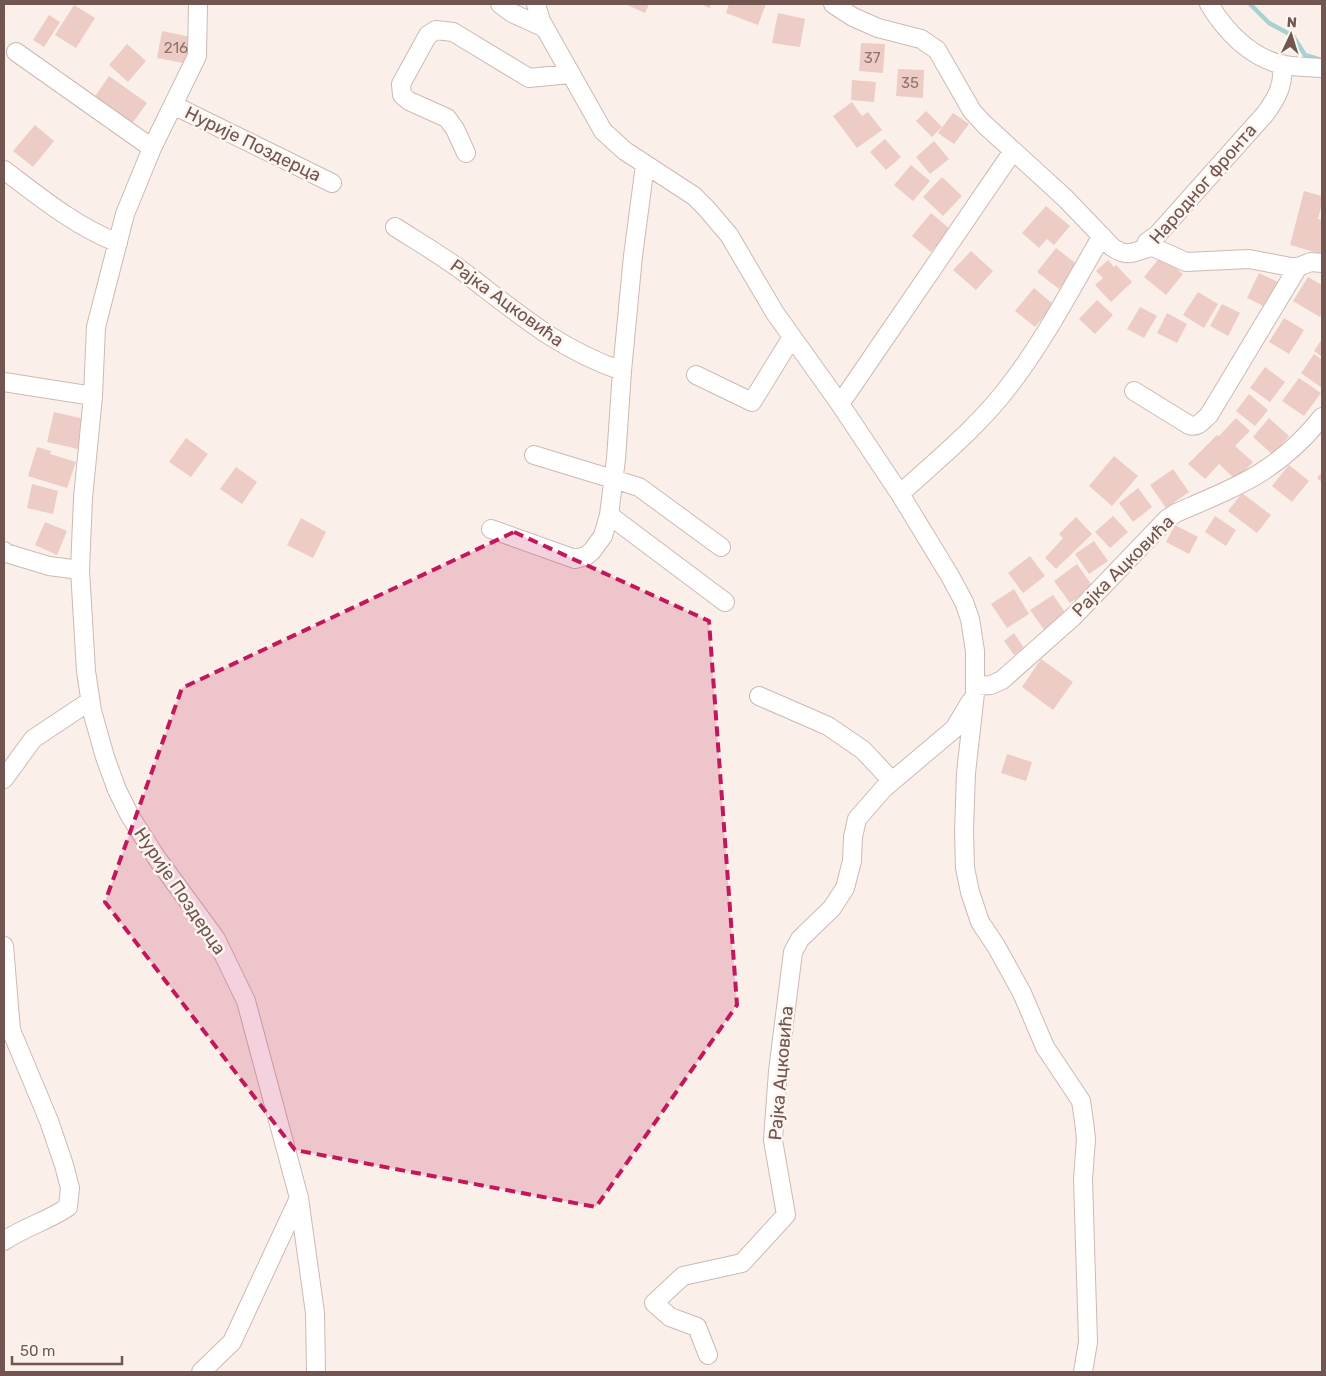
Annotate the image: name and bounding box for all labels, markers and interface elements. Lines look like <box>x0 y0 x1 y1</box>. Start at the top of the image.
north arrow <box>1266 10 1316 60</box>
text: N <box>1286 14 1297 31</box>
house number: 216 <box>164 39 188 57</box>
house number: 37 <box>864 49 881 67</box>
house number: 35 <box>901 74 919 92</box>
street label: Нурије Поздерца <box>181 102 325 186</box>
street label: Народног фронта <box>1145 119 1261 249</box>
street label: Рајка Ацковића <box>446 254 568 352</box>
street label: Рајка Ацковића <box>1068 511 1178 621</box>
street label: Нурије Поздерца <box>129 823 231 959</box>
street label: Рајка Ацковића <box>764 1005 798 1141</box>
scale bar <box>12 1334 122 1366</box>
text: 50 m <box>20 1342 55 1360</box>

